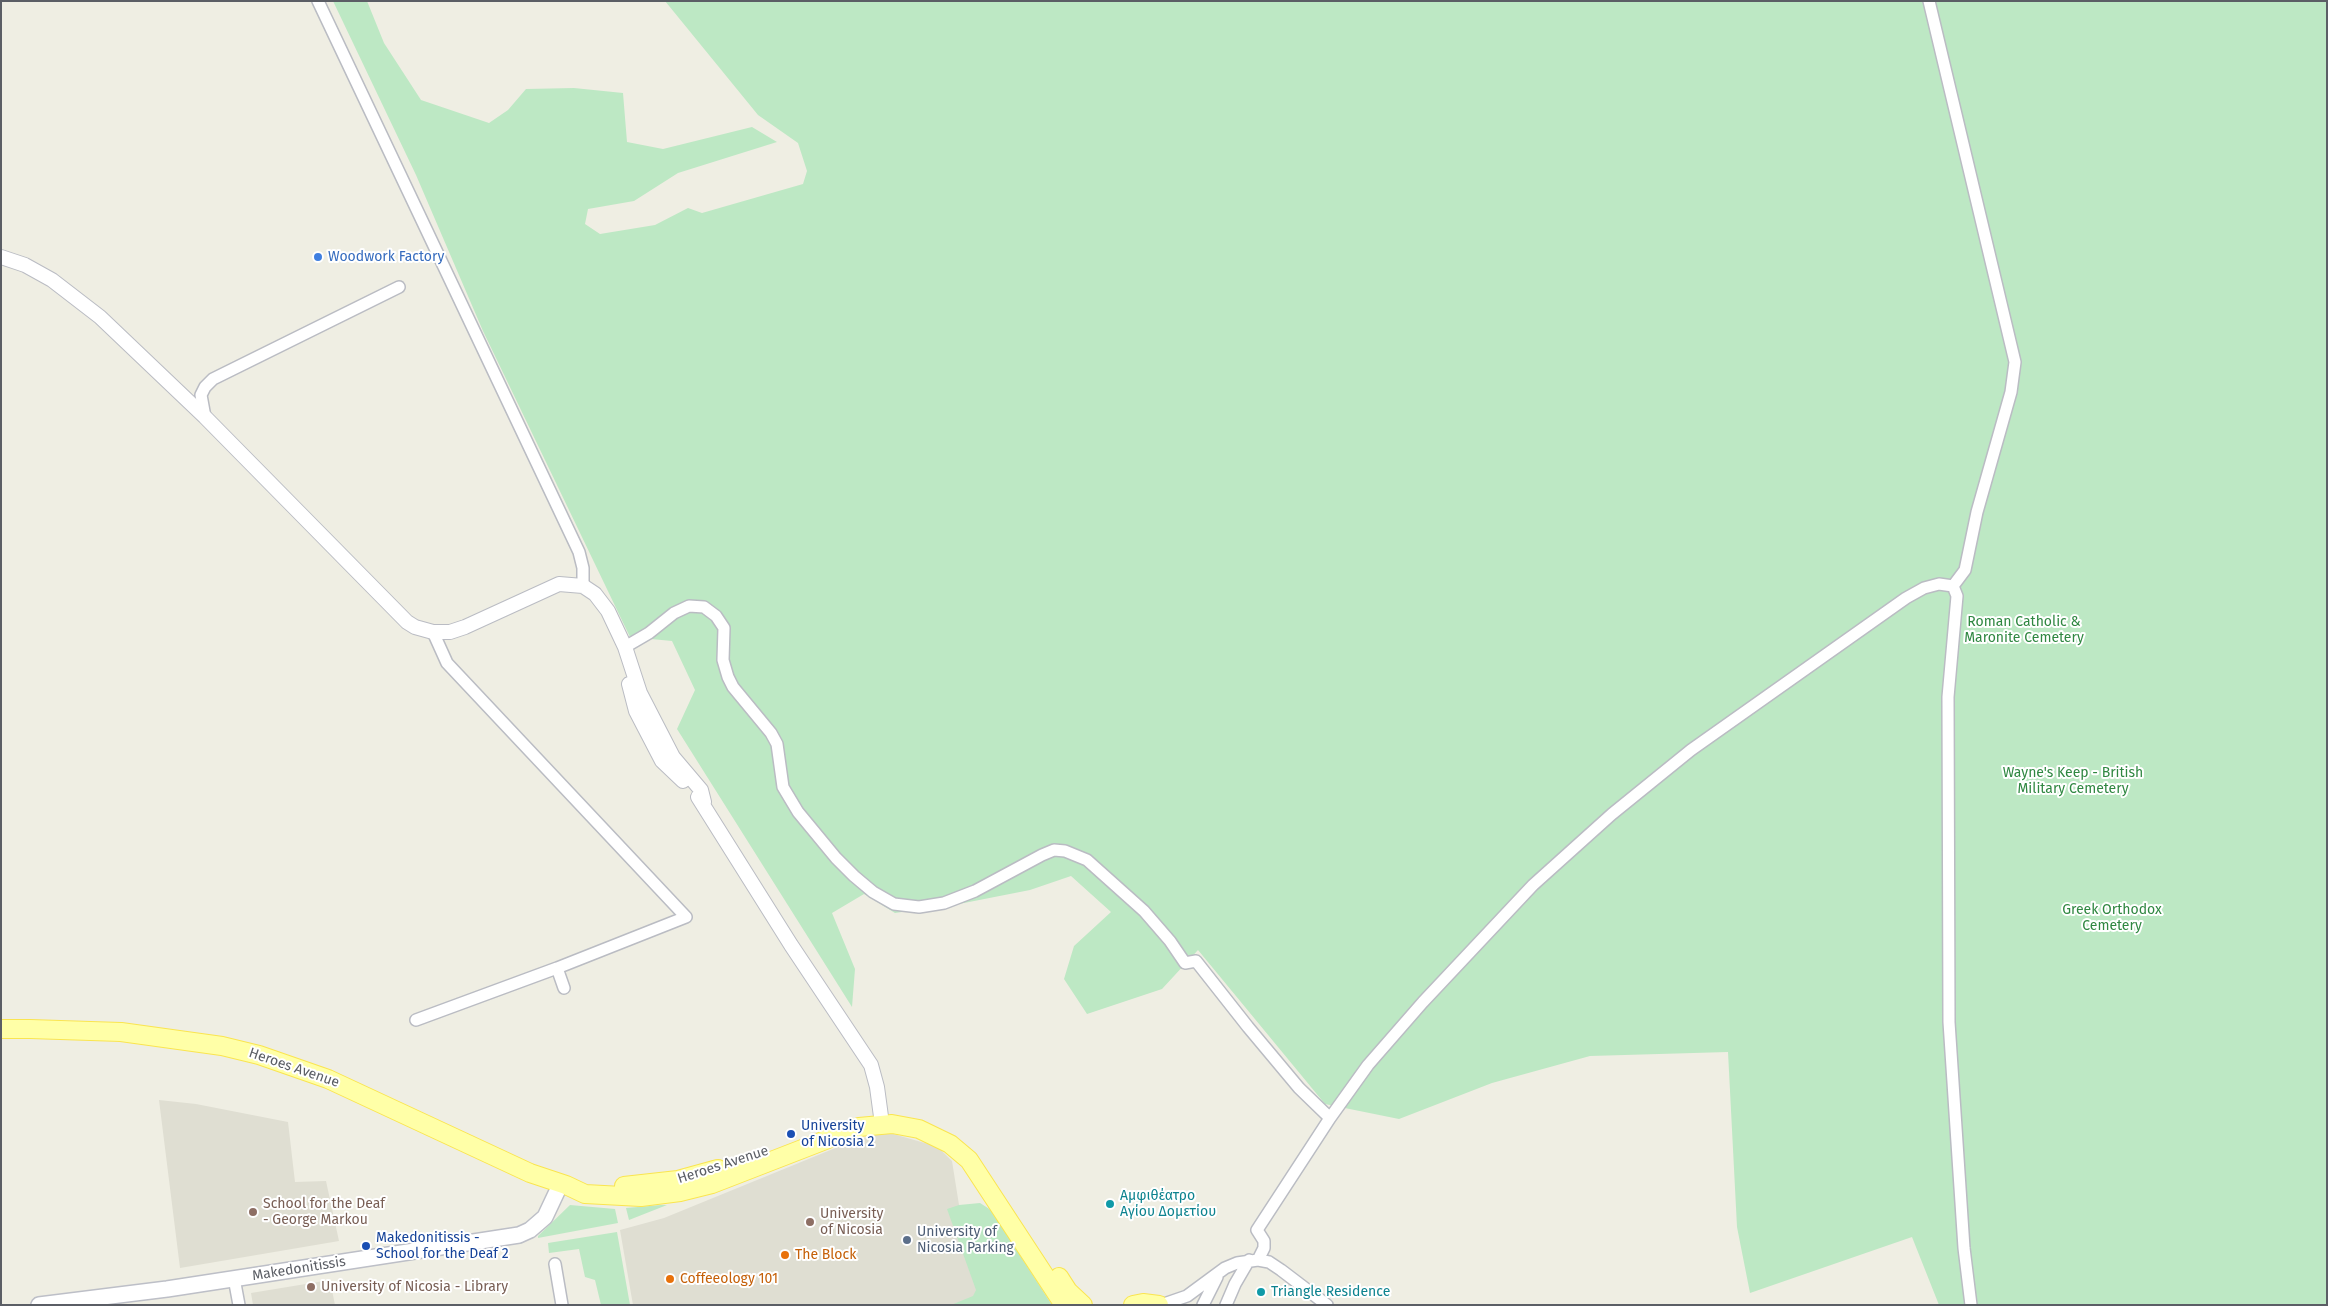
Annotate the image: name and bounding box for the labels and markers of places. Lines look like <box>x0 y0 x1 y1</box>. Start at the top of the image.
place label: Woodwork Factory <box>328 249 444 265</box>
marker: Woodwork Factory <box>312 251 324 263</box>
place label: University of Nicosia 2 <box>801 1118 874 1150</box>
marker: University of Nicosia 2 <box>785 1128 797 1140</box>
place label: Αμφιθέατρο Αγίου Δομετίου <box>1120 1188 1216 1220</box>
place label: School for the Deaf - George Markou <box>263 1196 385 1228</box>
marker: Αμφιθέατρο Αγίου Δομετίου <box>1104 1198 1116 1210</box>
marker: School for the Deaf - George Markou <box>247 1206 259 1218</box>
place label: University of Nicosia <box>820 1206 883 1238</box>
marker: University of Nicosia <box>804 1216 816 1228</box>
place label: University of Nicosia Parking <box>917 1224 1014 1256</box>
place label: Makedonitissis - School for the Deaf 2 <box>376 1230 509 1262</box>
marker: University of Nicosia Parking <box>901 1234 913 1246</box>
marker: Makedonitissis - School for the Deaf 2 <box>360 1240 372 1252</box>
place label: The Block <box>795 1247 856 1263</box>
marker: The Block <box>779 1249 791 1261</box>
place label: Coffeeology 101 <box>680 1271 778 1287</box>
marker: Coffeeology 101 <box>664 1273 676 1285</box>
place label: University of Nicosia - Library <box>321 1279 508 1295</box>
marker: University of Nicosia - Library <box>305 1281 317 1293</box>
place label: Triangle Residence <box>1271 1284 1390 1300</box>
marker: Triangle Residence <box>1255 1286 1267 1298</box>

